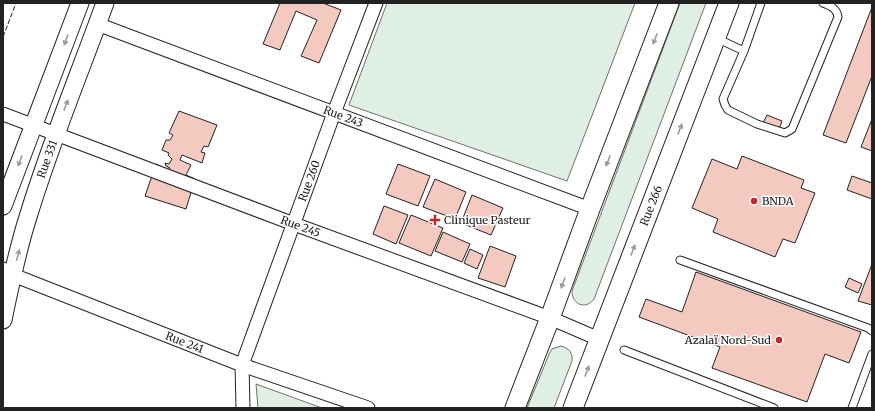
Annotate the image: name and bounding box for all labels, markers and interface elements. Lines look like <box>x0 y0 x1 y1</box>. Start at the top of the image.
one-way arrow <box>63 34 69 46</box>
one-way arrow <box>651 34 657 46</box>
one-way arrow <box>64 98 70 110</box>
street label: Rue 243 <box>322 103 365 130</box>
one-way arrow <box>678 122 684 134</box>
street label: Rue 331 <box>34 138 60 180</box>
one-way arrow <box>605 155 611 167</box>
one-way arrow <box>17 156 23 168</box>
street label: Rue 260 <box>295 158 323 203</box>
street label: Rue 266 <box>637 183 665 228</box>
place label: BNDA <box>762 194 794 208</box>
marker: BNDA <box>749 196 759 206</box>
street label: Rue 245 <box>279 213 322 240</box>
place label: Clinique Pasteur <box>444 213 531 227</box>
marker: Clinique Pasteur <box>429 214 441 226</box>
one-way arrow <box>631 244 637 256</box>
one-way arrow <box>15 249 21 261</box>
one-way arrow <box>560 277 566 289</box>
street label: Rue 241 <box>163 329 206 356</box>
place label: Azalaï Nord-Sud <box>684 333 771 347</box>
marker: Azalaï Nord-Sud <box>774 335 784 345</box>
one-way arrow <box>584 365 590 377</box>

